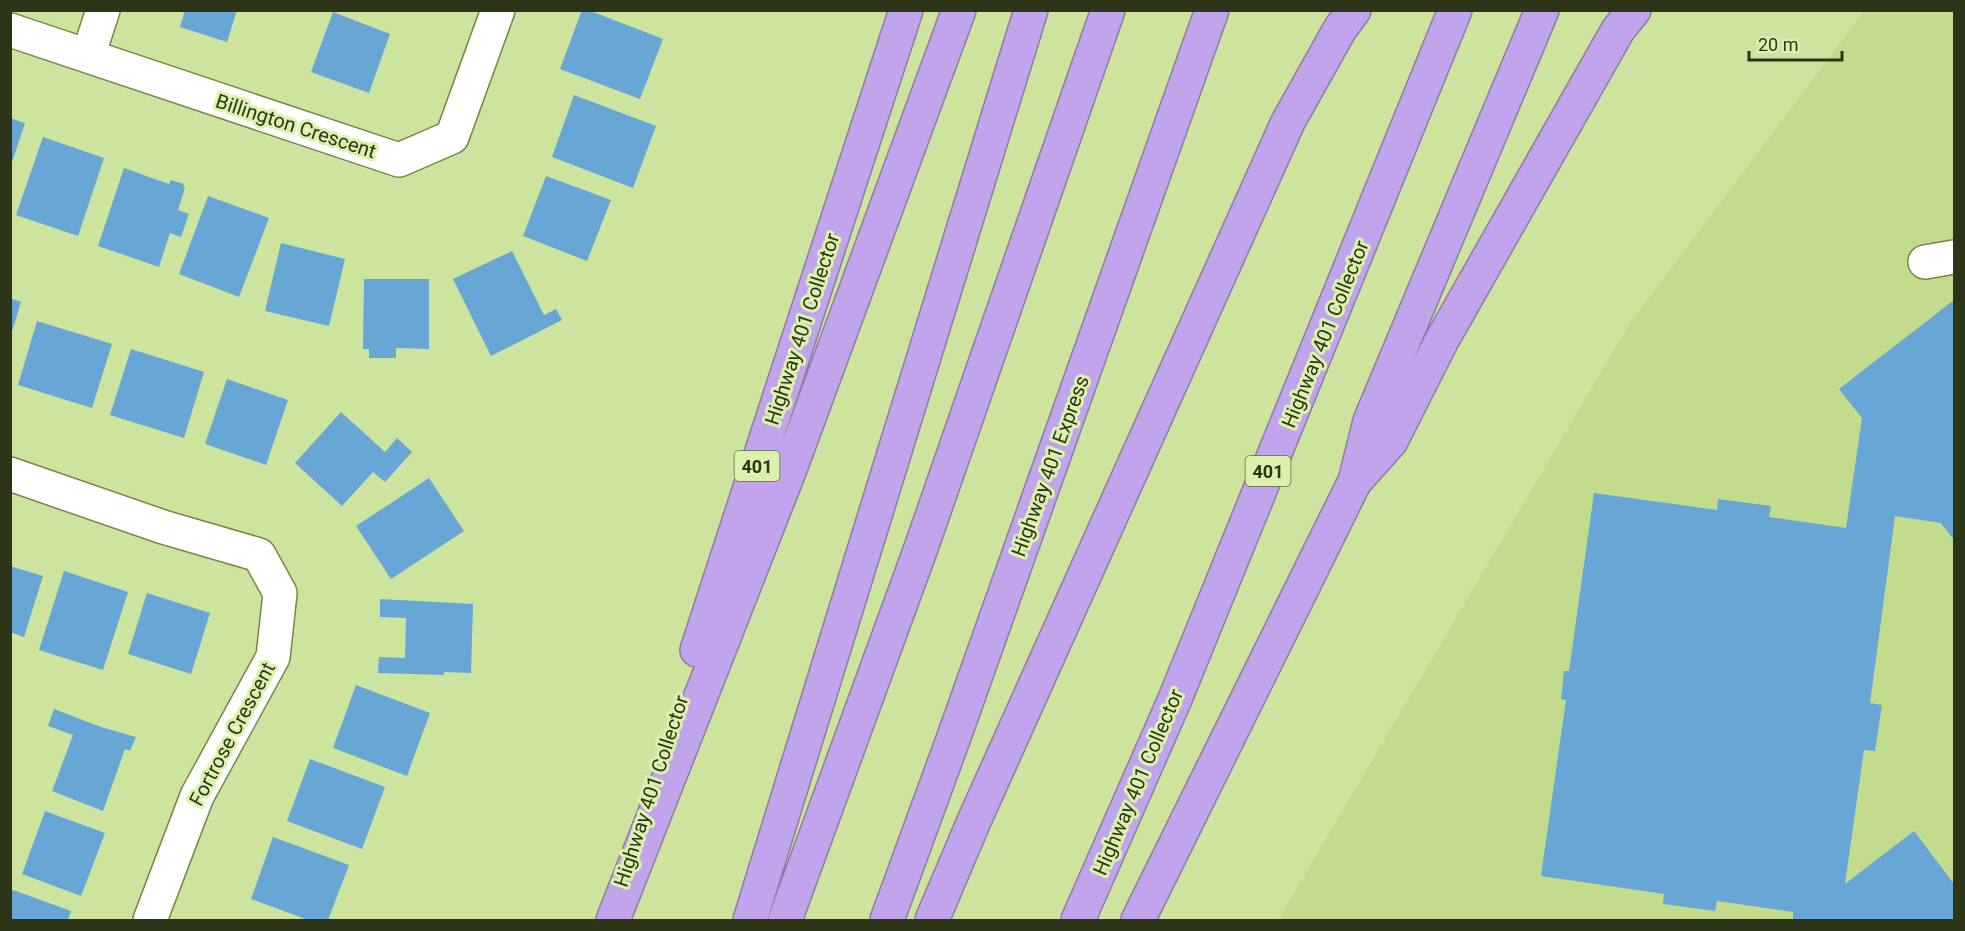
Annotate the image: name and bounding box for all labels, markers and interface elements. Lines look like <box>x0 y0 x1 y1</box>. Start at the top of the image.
scale bar <box>1749 24 1842 62</box>
text: 20 m <box>1758 34 1798 55</box>
street label: Billington Crescent <box>213 89 379 163</box>
street label: Highway 401 Collector <box>760 230 844 428</box>
street label: Highway 401 Collector <box>1276 237 1374 431</box>
street label: Highway 401 Express <box>1006 372 1094 560</box>
road number: 401 <box>734 451 780 481</box>
road number: 401 <box>1246 456 1290 486</box>
street label: Fortrose Crescent <box>184 658 280 810</box>
street label: Highway 401 Collector <box>1088 685 1188 879</box>
street label: Highway 401 Collector <box>609 692 693 890</box>

